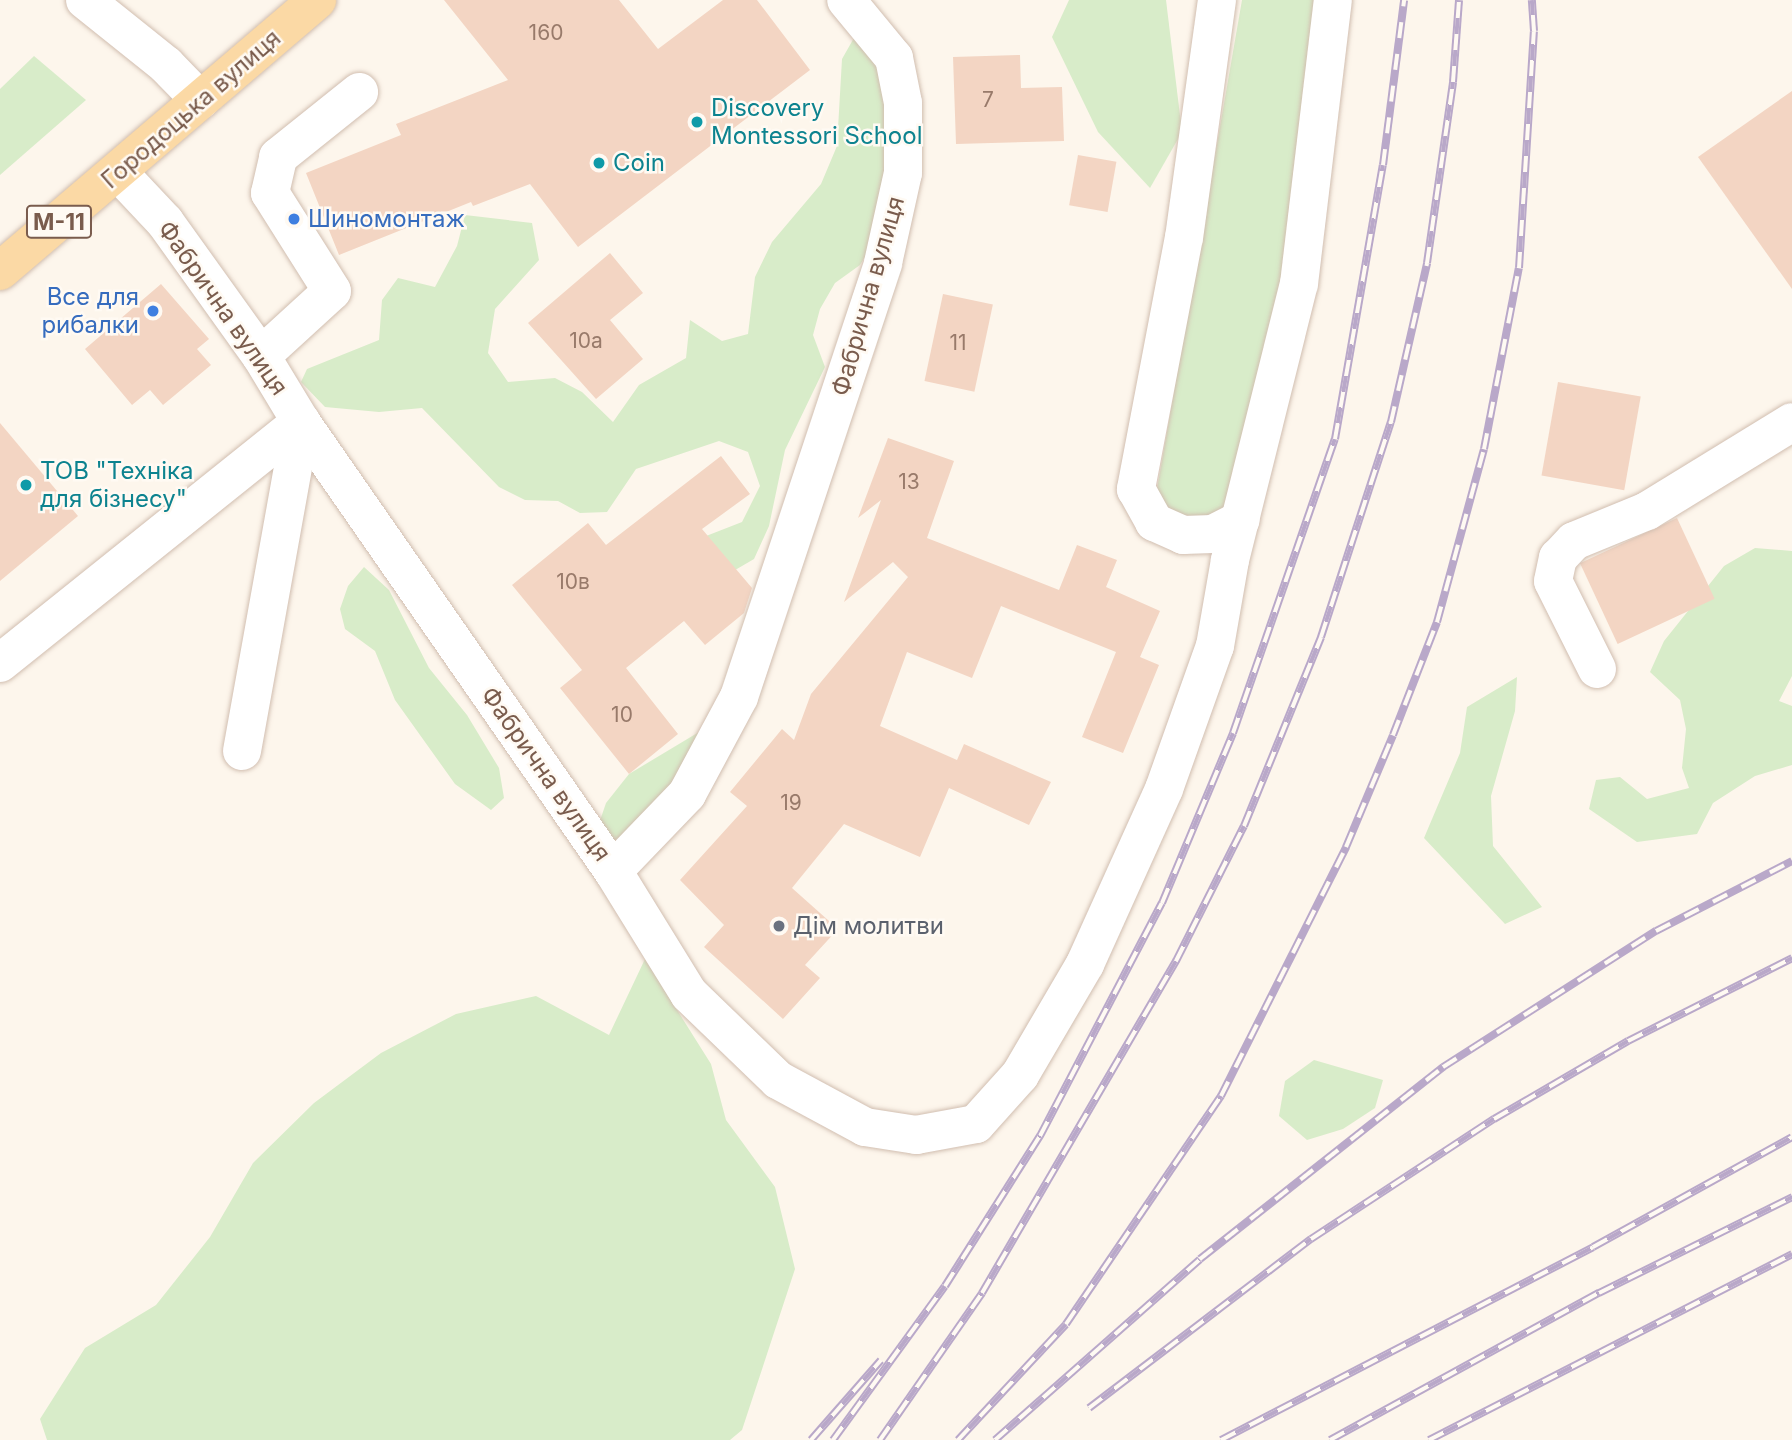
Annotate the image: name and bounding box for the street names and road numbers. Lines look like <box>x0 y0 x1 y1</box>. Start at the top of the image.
street label: Городоцька вулиця <box>96 24 286 194</box>
street label: Фабрична вулиця <box>826 193 910 399</box>
road number: М-11 <box>26 202 92 242</box>
street label: Фабрична вулиця <box>152 215 294 401</box>
street label: Фабрична вулиця <box>475 681 617 867</box>

